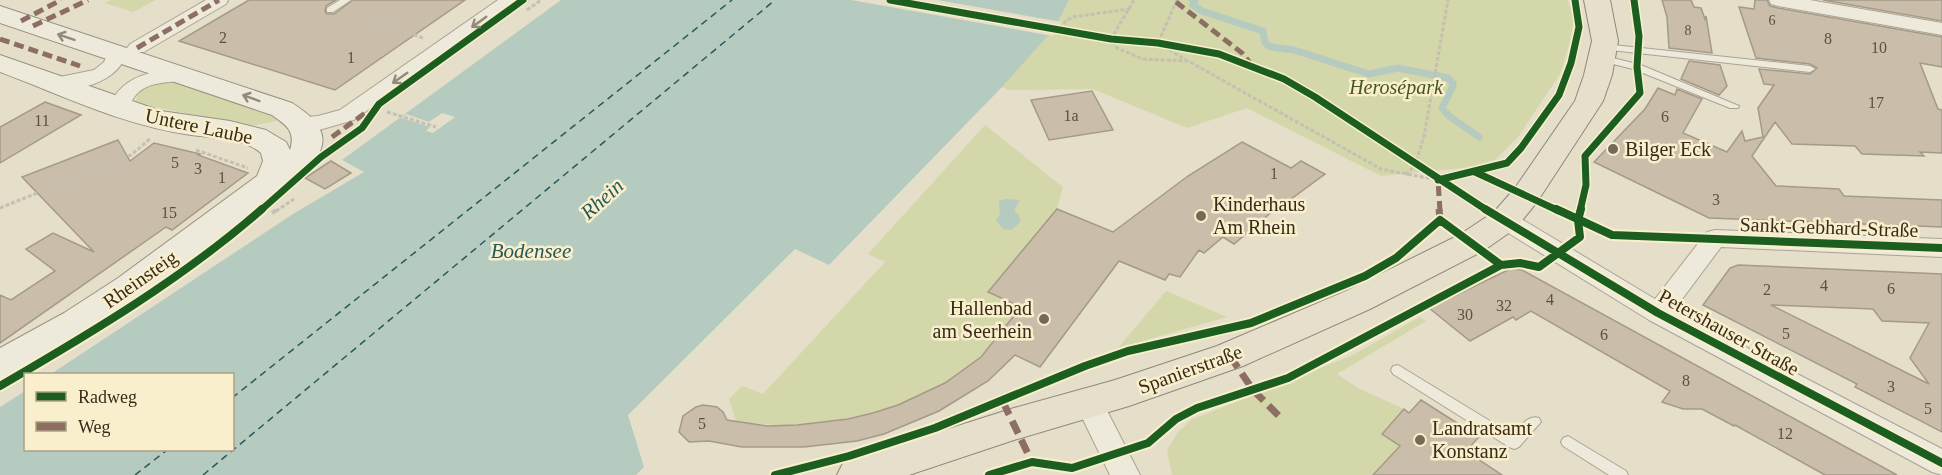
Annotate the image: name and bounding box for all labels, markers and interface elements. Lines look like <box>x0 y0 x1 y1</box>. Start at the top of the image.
house number: 6 <box>1769 13 1776 28</box>
one-way arrow <box>471 16 487 29</box>
house number: 8 <box>1685 23 1692 38</box>
house number: 2 <box>219 29 227 46</box>
one-way arrow <box>57 30 76 41</box>
house number: 8 <box>1824 30 1832 47</box>
house number: 10 <box>1871 39 1887 56</box>
house number: 1 <box>347 49 355 66</box>
one-way arrow <box>392 72 409 84</box>
park label: Herosépark <box>1348 76 1444 99</box>
one-way arrow <box>242 91 261 102</box>
house number: 17 <box>1868 94 1884 111</box>
street label: Untere Laube <box>143 104 255 148</box>
house number: 1a <box>1063 107 1079 124</box>
house number: 6 <box>1661 108 1669 125</box>
house number: 11 <box>34 112 50 129</box>
place label: Bilger Eck <box>1625 138 1711 161</box>
marker: Bilger Eck <box>1606 142 1620 156</box>
house number: 5 <box>171 154 179 171</box>
house number: 3 <box>194 160 202 177</box>
house number: 1 <box>1270 165 1278 182</box>
house number: 1 <box>218 169 226 186</box>
water label: Rhein <box>575 174 628 225</box>
house number: 3 <box>1712 191 1720 208</box>
place label: Kinderhaus Am Rhein <box>1213 193 1305 238</box>
house number: 15 <box>161 204 177 221</box>
marker: Kinderhaus Am Rhein <box>1194 209 1208 223</box>
street label: Sankt-Gebhard-Straße <box>1739 213 1919 241</box>
water label: Bodensee <box>491 239 571 263</box>
street label: Rheinsteig <box>99 245 182 313</box>
house number: 4 <box>1820 277 1828 294</box>
house number: 6 <box>1887 280 1895 297</box>
house number: 2 <box>1763 281 1771 298</box>
street label: Petershauser Straße <box>1655 284 1803 380</box>
house number: 4 <box>1546 291 1554 308</box>
place label: Hallenbad am Seerhein <box>933 297 1032 342</box>
house number: 32 <box>1496 297 1512 314</box>
house number: 30 <box>1457 306 1473 323</box>
marker: Hallenbad am Seerhein <box>1037 312 1051 326</box>
house number: 5 <box>1782 325 1790 342</box>
house number: 6 <box>1600 326 1608 343</box>
street label: Spanierstraße <box>1135 340 1245 399</box>
house number: 8 <box>1682 372 1690 389</box>
legend <box>24 373 234 451</box>
house number: 3 <box>1887 378 1895 395</box>
text: Radweg <box>78 387 137 407</box>
house number: 5 <box>1924 400 1932 417</box>
house number: 5 <box>698 415 706 432</box>
text: Weg <box>78 417 111 437</box>
place label: Landratsamt Konstanz <box>1432 417 1532 462</box>
house number: 12 <box>1777 425 1793 442</box>
marker: Landratsamt Konstanz <box>1413 433 1427 447</box>

